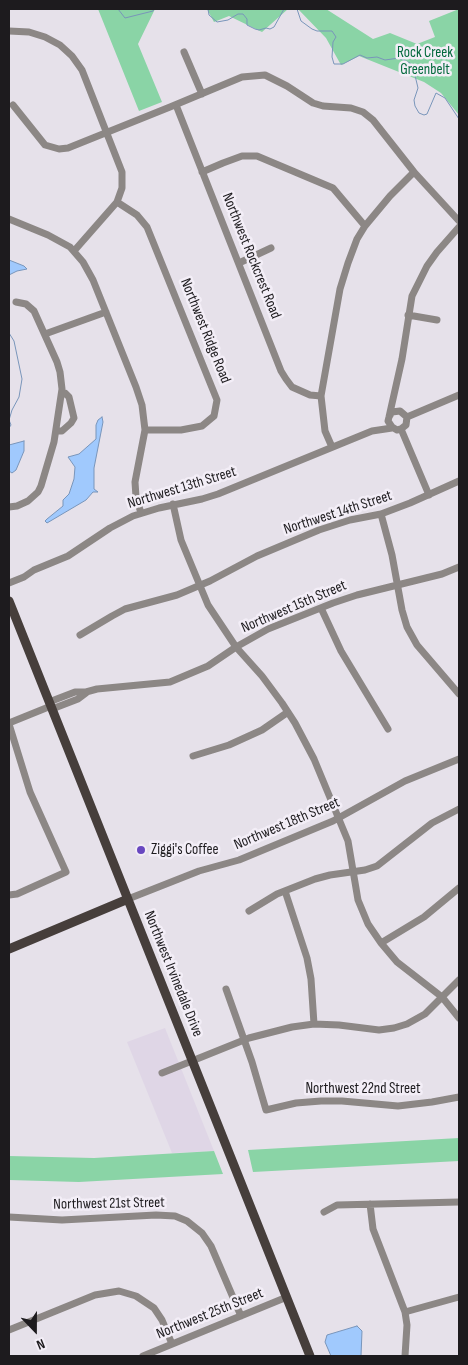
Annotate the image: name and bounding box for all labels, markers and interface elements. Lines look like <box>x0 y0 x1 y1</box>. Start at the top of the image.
park label: Rock Creek Greenbelt <box>397 44 453 79</box>
street label: Northwest Rockcrest Road <box>218 191 284 321</box>
street label: Northwest Ridge Road <box>176 276 234 386</box>
street label: Northwest 13th Street <box>126 463 238 513</box>
street label: Northwest 14th Street <box>282 487 394 539</box>
street label: Northwest 15th Street <box>239 577 349 637</box>
street label: Northwest 18th Street <box>232 794 342 854</box>
place label: Ziggi's Coffee <box>151 841 219 859</box>
marker: Ziggi's Coffee <box>135 844 147 856</box>
street label: Northwest Irvinedale Drive <box>140 909 206 1039</box>
street label: Northwest 22nd Street <box>305 1080 421 1098</box>
street label: Northwest 21st Street <box>53 1194 165 1214</box>
street label: Northwest 25th Street <box>154 1284 266 1344</box>
north arrow <box>10 1305 60 1355</box>
text: N <box>34 1335 47 1354</box>

